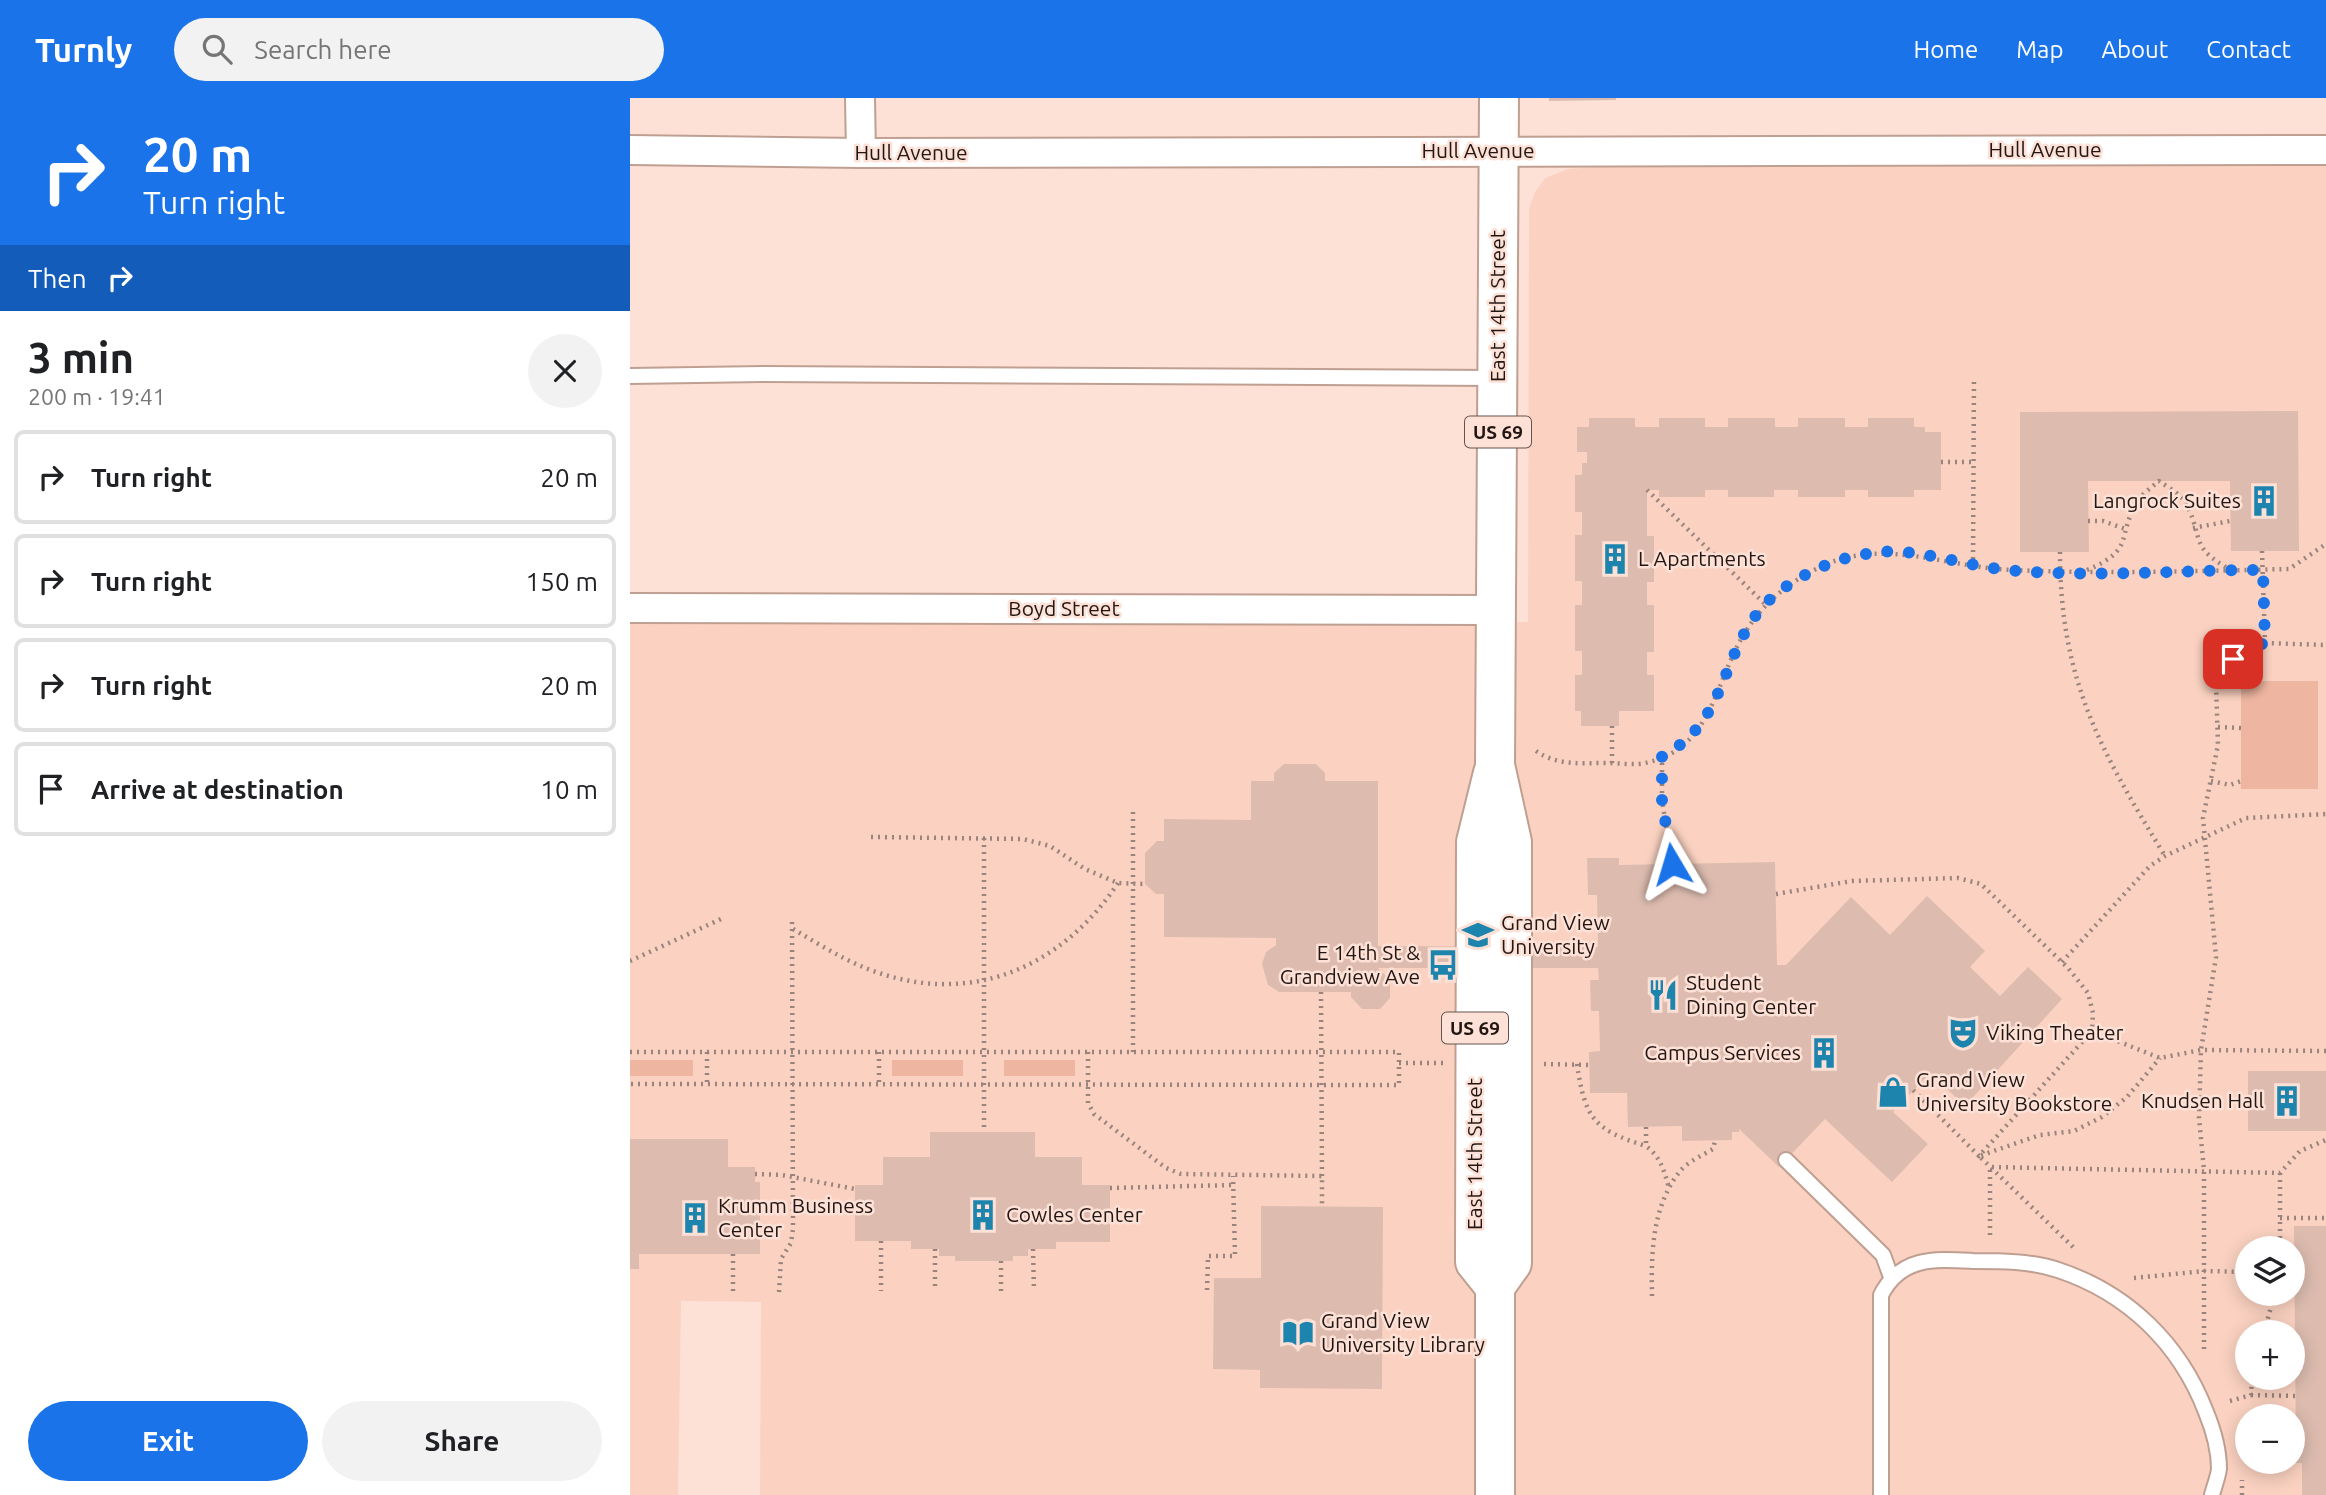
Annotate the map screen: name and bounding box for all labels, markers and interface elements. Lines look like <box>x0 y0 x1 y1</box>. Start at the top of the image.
search box <box>174 18 664 81</box>
icon: search <box>198 30 236 68</box>
text: Turnly <box>35 31 132 68</box>
text: Search here <box>254 35 392 64</box>
text: Home <box>1913 36 1978 63</box>
text: Map <box>2016 36 2063 63</box>
text: About <box>2101 36 2168 63</box>
text: Contact <box>2206 36 2291 63</box>
icon: right <box>28 126 119 217</box>
text: 20 m <box>143 126 252 181</box>
street label: Hull Avenue <box>1988 137 2102 161</box>
street label: Hull Avenue <box>1421 138 1535 162</box>
street label: Hull Avenue <box>854 140 968 164</box>
text: Turn right <box>143 184 285 220</box>
street label: East 14th Street <box>1485 230 1509 382</box>
icon: right <box>101 259 139 297</box>
text: Then <box>28 264 87 293</box>
text: 3 min <box>28 334 134 381</box>
button: close <box>528 334 602 408</box>
text: 200 m · 19:41 <box>28 384 166 409</box>
road number: US 69 <box>1465 416 1531 448</box>
icon: right <box>32 458 70 496</box>
text: Turn right <box>91 463 212 492</box>
text: 20 m <box>540 463 598 492</box>
building icon: Langrock Suites <box>2247 484 2281 518</box>
place label: Langrock Suites <box>2093 488 2241 512</box>
building icon: L Apartments <box>1598 542 1632 576</box>
place label: L Apartments <box>1638 546 1766 570</box>
icon: right <box>32 562 70 600</box>
text: Turn right <box>91 567 212 596</box>
text: 150 m <box>526 567 598 596</box>
street label: Boyd Street <box>1008 596 1120 620</box>
pin <box>2203 629 2263 689</box>
icon: arrive <box>2214 640 2252 678</box>
icon: right <box>32 666 70 704</box>
text: Turn right <box>91 671 212 700</box>
text: 20 m <box>540 671 598 700</box>
icon: arrive <box>32 770 70 808</box>
text: Arrive at destination <box>91 775 344 804</box>
text: 10 m <box>540 775 598 804</box>
position arrow <box>1635 827 1709 901</box>
place label: Grand View University <box>1501 910 1610 958</box>
school or university icon: Grand View University <box>1461 918 1495 952</box>
place label: E 14th St & Grandview Ave <box>1280 940 1420 988</box>
bus stop icon: E 14th St & Grandview Ave <box>1426 948 1460 982</box>
place label: Student Dining Center <box>1686 970 1816 1018</box>
restaurant icon: Student Dining Center <box>1646 978 1680 1012</box>
road number: US 69 <box>1442 1012 1508 1044</box>
theatre icon: Viking Theater <box>1946 1016 1980 1050</box>
place label: Viking Theater <box>1986 1020 2124 1044</box>
building icon: Campus Services <box>1807 1036 1841 1070</box>
place label: Campus Services <box>1644 1040 1801 1064</box>
place label: Grand View University Bookstore <box>1916 1067 2112 1115</box>
shop icon: Grand View University Bookstore <box>1876 1075 1910 1109</box>
street label: East 14th Street <box>1462 1078 1486 1230</box>
building icon: Knudsen Hall <box>2270 1084 2304 1118</box>
place label: Knudsen Hall <box>2141 1088 2264 1112</box>
place label: Krumm Business Center <box>718 1193 873 1241</box>
building icon: Cowles Center <box>966 1198 1000 1232</box>
building icon: Krumm Business Center <box>678 1201 712 1235</box>
place label: Cowles Center <box>1006 1202 1143 1226</box>
map controls <box>2235 1236 2305 1474</box>
button: layers <box>2235 1236 2305 1306</box>
place label: Grand View University Library <box>1321 1308 1485 1356</box>
library icon: Grand View University Library <box>1281 1316 1315 1350</box>
button: + <box>2235 1320 2305 1390</box>
button: Exit <box>28 1401 308 1481</box>
button: Share <box>322 1401 602 1481</box>
button: − <box>2235 1404 2305 1474</box>

